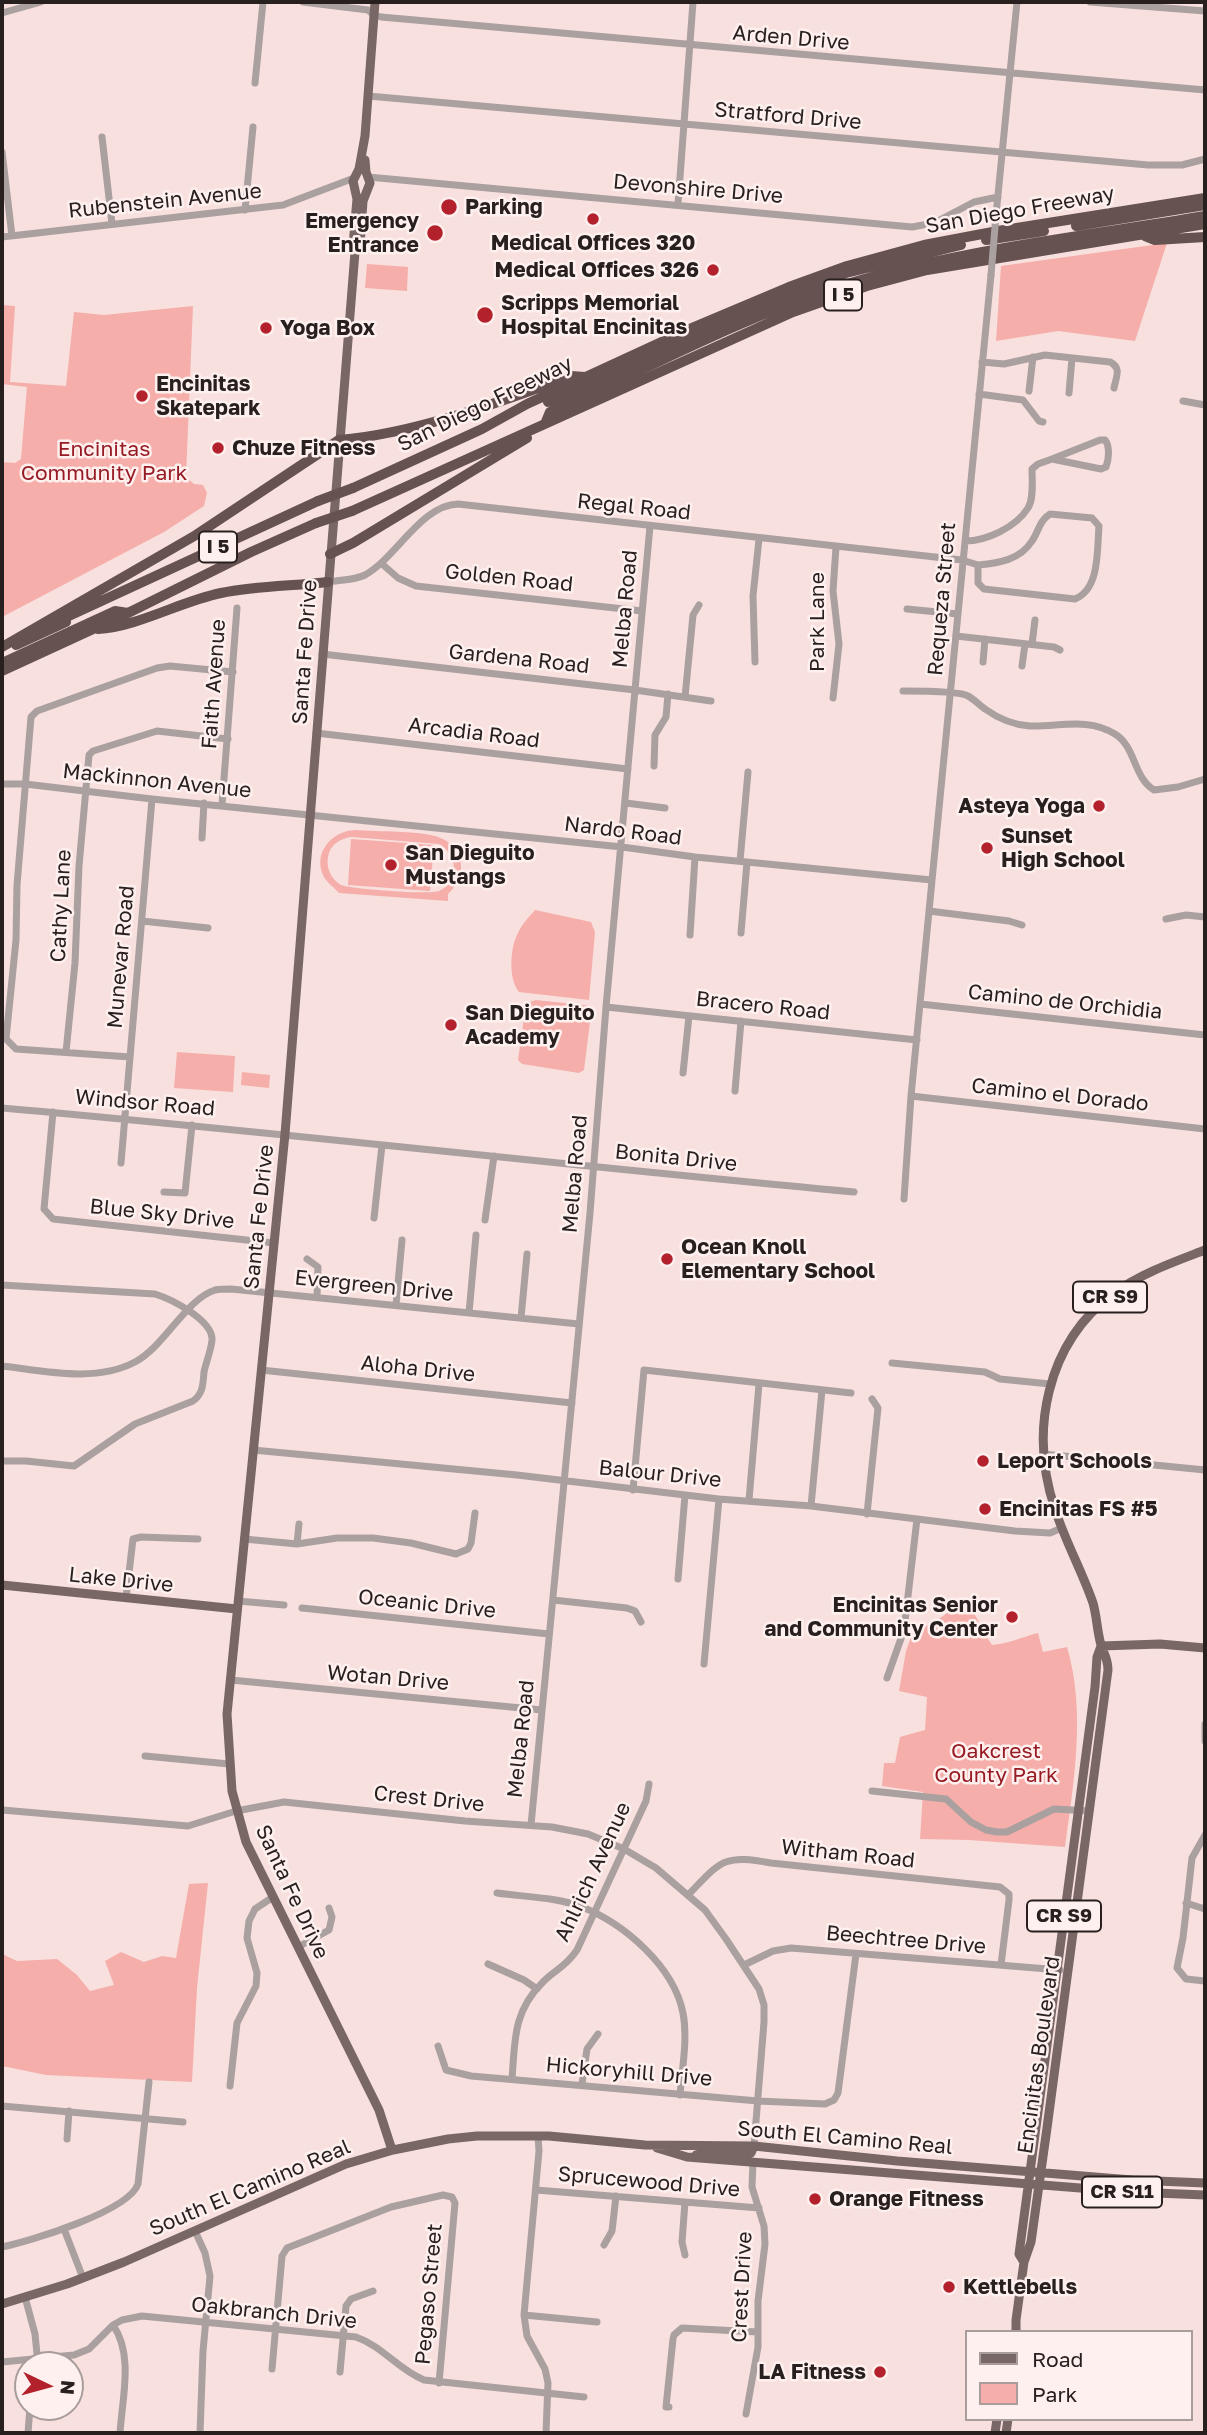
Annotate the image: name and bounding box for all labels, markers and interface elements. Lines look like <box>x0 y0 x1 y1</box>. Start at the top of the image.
street label: Arden Drive <box>731 20 851 56</box>
street label: Stratford Drive <box>713 97 863 135</box>
street label: Devonshire Drive <box>612 169 784 209</box>
street label: Rubenstein Avenue <box>67 178 263 224</box>
street label: San Diego Freeway <box>924 181 1116 239</box>
place label: Parking <box>465 194 543 220</box>
marker: Parking <box>439 197 459 217</box>
place label: Emergency Entrance <box>305 208 419 258</box>
marker: Medical Offices 320 <box>585 211 601 227</box>
marker: Emergency Entrance <box>425 223 445 243</box>
place label: Medical Offices 320 <box>491 230 695 256</box>
place label: Medical Offices 326 <box>495 257 699 283</box>
marker: Medical Offices 326 <box>705 262 721 278</box>
road number: I 5 <box>824 280 862 310</box>
place label: Scripps Memorial Hospital Encinitas <box>501 290 687 340</box>
marker: Scripps Memorial Hospital Encinitas <box>475 305 495 325</box>
place label: Yoga Box <box>280 315 375 341</box>
marker: Yoga Box <box>258 320 274 336</box>
street label: San Diego Freeway <box>394 351 576 457</box>
place label: Encinitas Skatepark <box>156 371 260 421</box>
marker: Encinitas Skatepark <box>134 388 150 404</box>
place label: Chuze Fitness <box>232 435 376 461</box>
park label: Encinitas Community Park <box>21 436 187 486</box>
marker: Chuze Fitness <box>210 440 226 456</box>
street label: Regal Road <box>576 488 692 526</box>
street label: Requeza Street <box>923 521 961 677</box>
road number: I 5 <box>199 532 237 562</box>
street label: Melba Road <box>607 549 643 669</box>
street label: Golden Road <box>444 559 574 597</box>
street label: Park Lane <box>804 572 830 672</box>
street label: Santa Fe Drive <box>287 579 323 725</box>
street label: Faith Avenue <box>197 618 231 750</box>
street label: Gardena Road <box>447 639 591 679</box>
street label: Arcadia Road <box>407 712 541 754</box>
street label: Mackinnon Avenue <box>61 759 253 803</box>
place label: Asteya Yoga <box>958 793 1085 819</box>
marker: Asteya Yoga <box>1091 798 1107 814</box>
street label: Nardo Road <box>563 811 683 851</box>
place label: Sunset High School <box>1001 823 1125 873</box>
place label: San Dieguito Mustangs <box>405 840 535 890</box>
marker: Sunset High School <box>979 840 995 856</box>
street label: Cathy Lane <box>45 849 77 963</box>
marker: San Dieguito Mustangs <box>383 857 399 873</box>
street label: Munevar Road <box>102 885 140 1029</box>
street label: Camino de Orchidia <box>967 979 1163 1025</box>
street label: Bracero Road <box>695 986 831 1026</box>
place label: San Dieguito Academy <box>465 1000 595 1050</box>
marker: San Dieguito Academy <box>443 1017 459 1033</box>
street label: Camino el Dorado <box>970 1073 1150 1117</box>
street label: Windsor Road <box>74 1084 216 1122</box>
street label: Melba Road <box>557 1114 593 1234</box>
street label: Bonita Drive <box>614 1139 738 1177</box>
street label: Santa Fe Drive <box>239 1143 279 1291</box>
street label: Blue Sky Drive <box>88 1194 236 1234</box>
place label: Ocean Knoll Elementary School <box>681 1234 875 1284</box>
marker: Ocean Knoll Elementary School <box>659 1251 675 1267</box>
street label: Evergreen Drive <box>293 1265 455 1307</box>
road number: CR S9 <box>1073 1282 1147 1312</box>
street label: Aloha Drive <box>360 1350 476 1388</box>
place label: Leport Schools <box>997 1448 1152 1474</box>
marker: Leport Schools <box>975 1453 991 1469</box>
street label: Balour Drive <box>597 1455 723 1493</box>
place label: Encinitas FS #5 <box>999 1496 1158 1522</box>
marker: Encinitas FS #5 <box>977 1501 993 1517</box>
street label: Lake Drive <box>67 1562 175 1598</box>
street label: Oceanic Drive <box>357 1584 497 1624</box>
place label: Encinitas Senior and Community Center <box>764 1592 998 1642</box>
marker: Encinitas Senior and Community Center <box>1004 1609 1020 1625</box>
street label: Wotan Drive <box>326 1660 450 1696</box>
street label: Melba Road <box>502 1679 540 1799</box>
park label: Oakcrest County Park <box>934 1738 1058 1788</box>
street label: Crest Drive <box>372 1781 486 1817</box>
street label: Ahlrich Avenue <box>550 1798 636 1946</box>
street label: Santa Fe Drive <box>250 1821 334 1963</box>
street label: Witham Road <box>780 1834 916 1874</box>
road number: CR S9 <box>1027 1900 1101 1932</box>
street label: Beechtree Drive <box>825 1920 987 1960</box>
street label: Encinitas Boulevard <box>1013 1954 1065 2156</box>
street label: Hickoryhill Drive <box>545 2052 713 2092</box>
street label: South El Camino Real <box>736 2116 954 2160</box>
street label: South El Camino Real <box>146 2134 354 2242</box>
street label: Sprucewood Drive <box>557 2161 741 2203</box>
road number: CR S11 <box>1082 2176 1162 2208</box>
place label: Orange Fitness <box>829 2186 984 2212</box>
marker: Orange Fitness <box>807 2191 823 2207</box>
street label: Pegaso Street <box>410 2222 448 2366</box>
street label: Crest Drive <box>727 2231 757 2343</box>
place label: Kettlebells <box>963 2274 1077 2300</box>
marker: Kettlebells <box>941 2279 957 2295</box>
street label: Oakbranch Drive <box>190 2292 358 2334</box>
legend <box>965 2330 1193 2421</box>
text: Road <box>1032 2346 1083 2372</box>
north arrow <box>14 2351 84 2421</box>
place label: LA Fitness <box>758 2359 866 2385</box>
marker: LA Fitness <box>872 2364 888 2380</box>
text: N <box>56 2379 81 2396</box>
text: Park <box>1032 2381 1077 2407</box>

